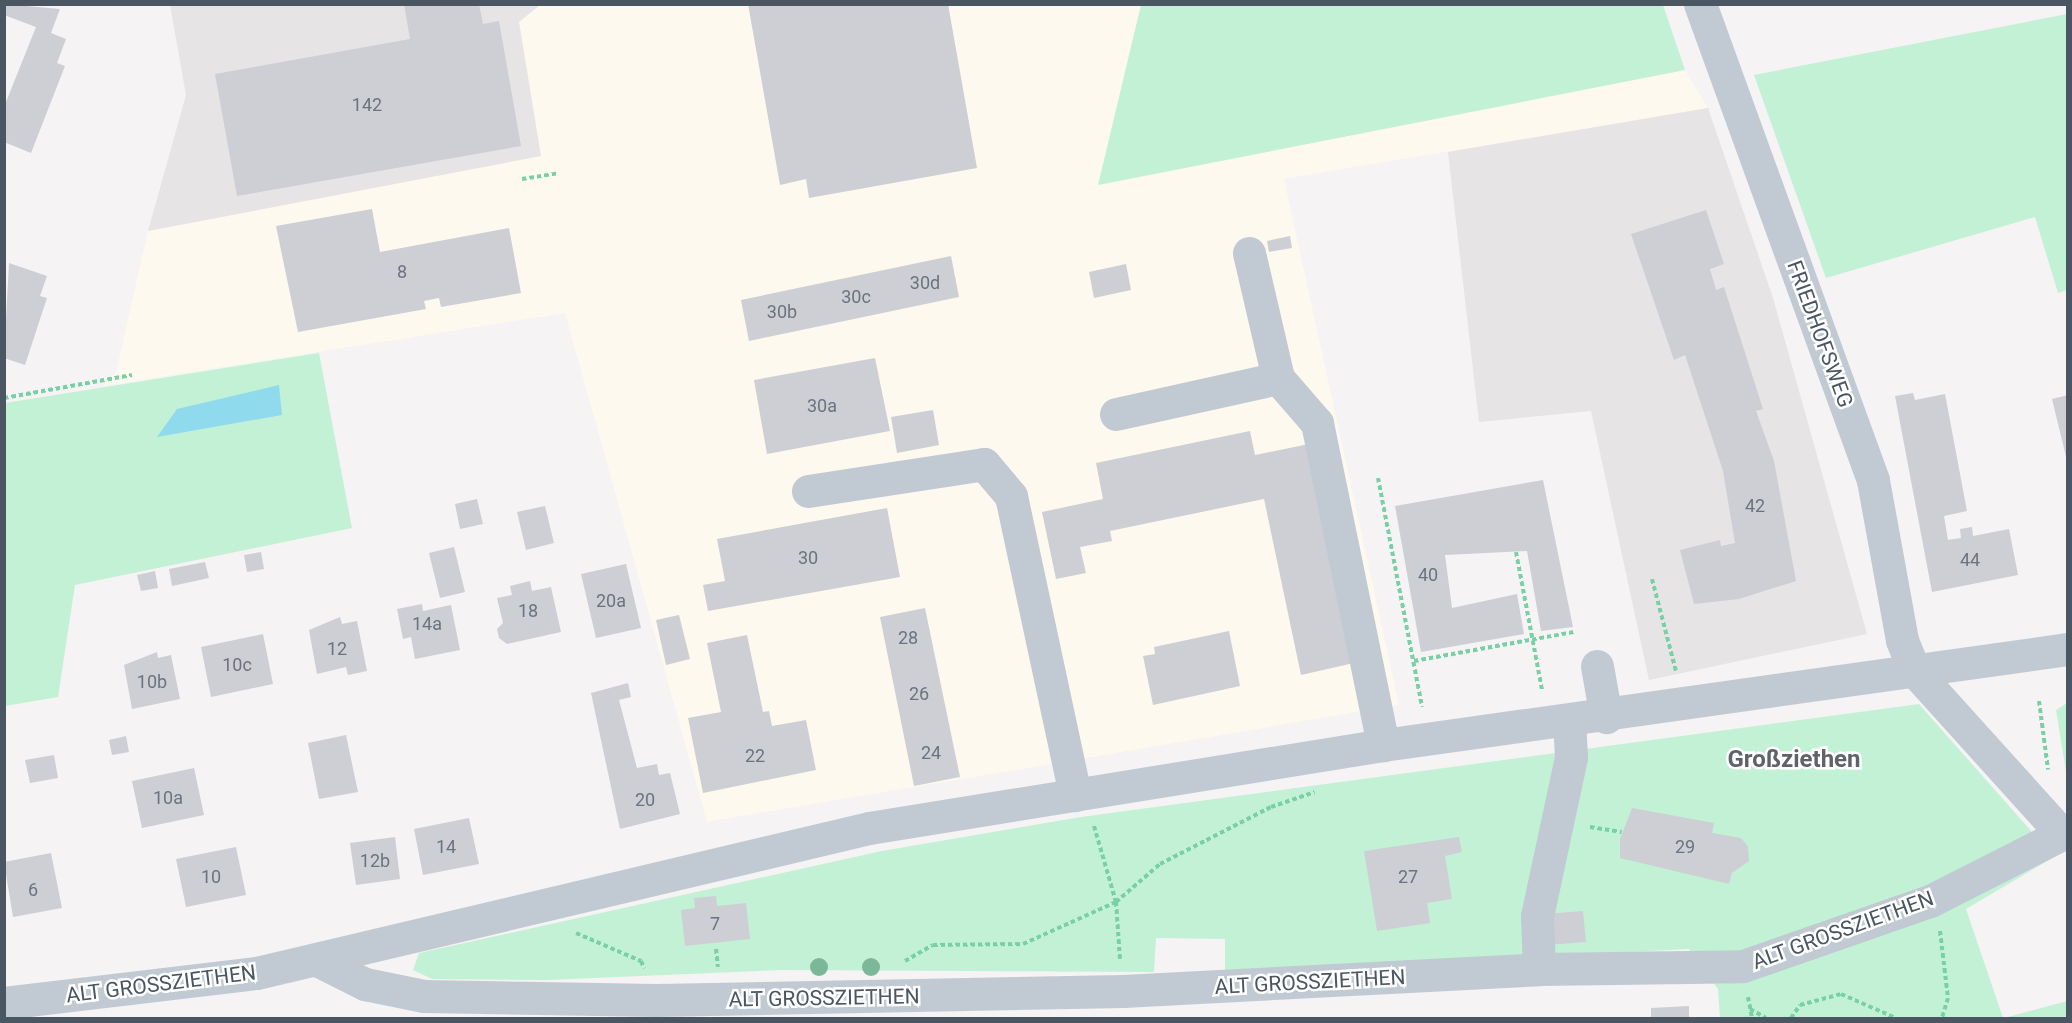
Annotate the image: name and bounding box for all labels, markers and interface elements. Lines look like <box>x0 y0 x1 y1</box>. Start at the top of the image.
house number: 142 <box>352 94 382 116</box>
street label: FRIEDHOFSWEG <box>1782 257 1858 411</box>
house number: 8 <box>397 261 407 283</box>
house number: 30d <box>910 272 940 294</box>
house number: 30c <box>841 286 871 308</box>
house number: 30b <box>767 301 797 323</box>
house number: 30a <box>807 395 837 417</box>
house number: 42 <box>1745 495 1765 517</box>
house number: 30 <box>798 547 818 569</box>
house number: 44 <box>1960 549 1980 571</box>
house number: 40 <box>1418 564 1438 586</box>
house number: 20a <box>596 590 626 612</box>
house number: 18 <box>518 600 538 622</box>
house number: 14a <box>412 613 442 635</box>
house number: 28 <box>898 627 918 649</box>
house number: 12 <box>327 638 347 660</box>
house number: 10c <box>222 654 252 676</box>
house number: 10b <box>137 671 167 693</box>
house number: 26 <box>909 683 929 705</box>
house number: 24 <box>921 742 941 764</box>
house number: 22 <box>745 745 765 767</box>
district label: Großziethen <box>1728 746 1860 774</box>
house number: 10a <box>153 787 183 809</box>
house number: 20 <box>635 789 655 811</box>
house number: 14 <box>436 836 456 858</box>
house number: 29 <box>1675 836 1695 858</box>
house number: 12b <box>360 850 390 872</box>
house number: 10 <box>201 866 221 888</box>
house number: 27 <box>1398 866 1418 888</box>
house number: 6 <box>28 879 38 901</box>
street label: ALT GROSSZIETHEN <box>1749 885 1937 975</box>
house number: 7 <box>710 913 720 935</box>
street label: ALT GROSSZIETHEN <box>64 960 258 1008</box>
street label: ALT GROSSZIETHEN <box>1214 964 1406 1000</box>
street label: ALT GROSSZIETHEN <box>728 984 920 1012</box>

